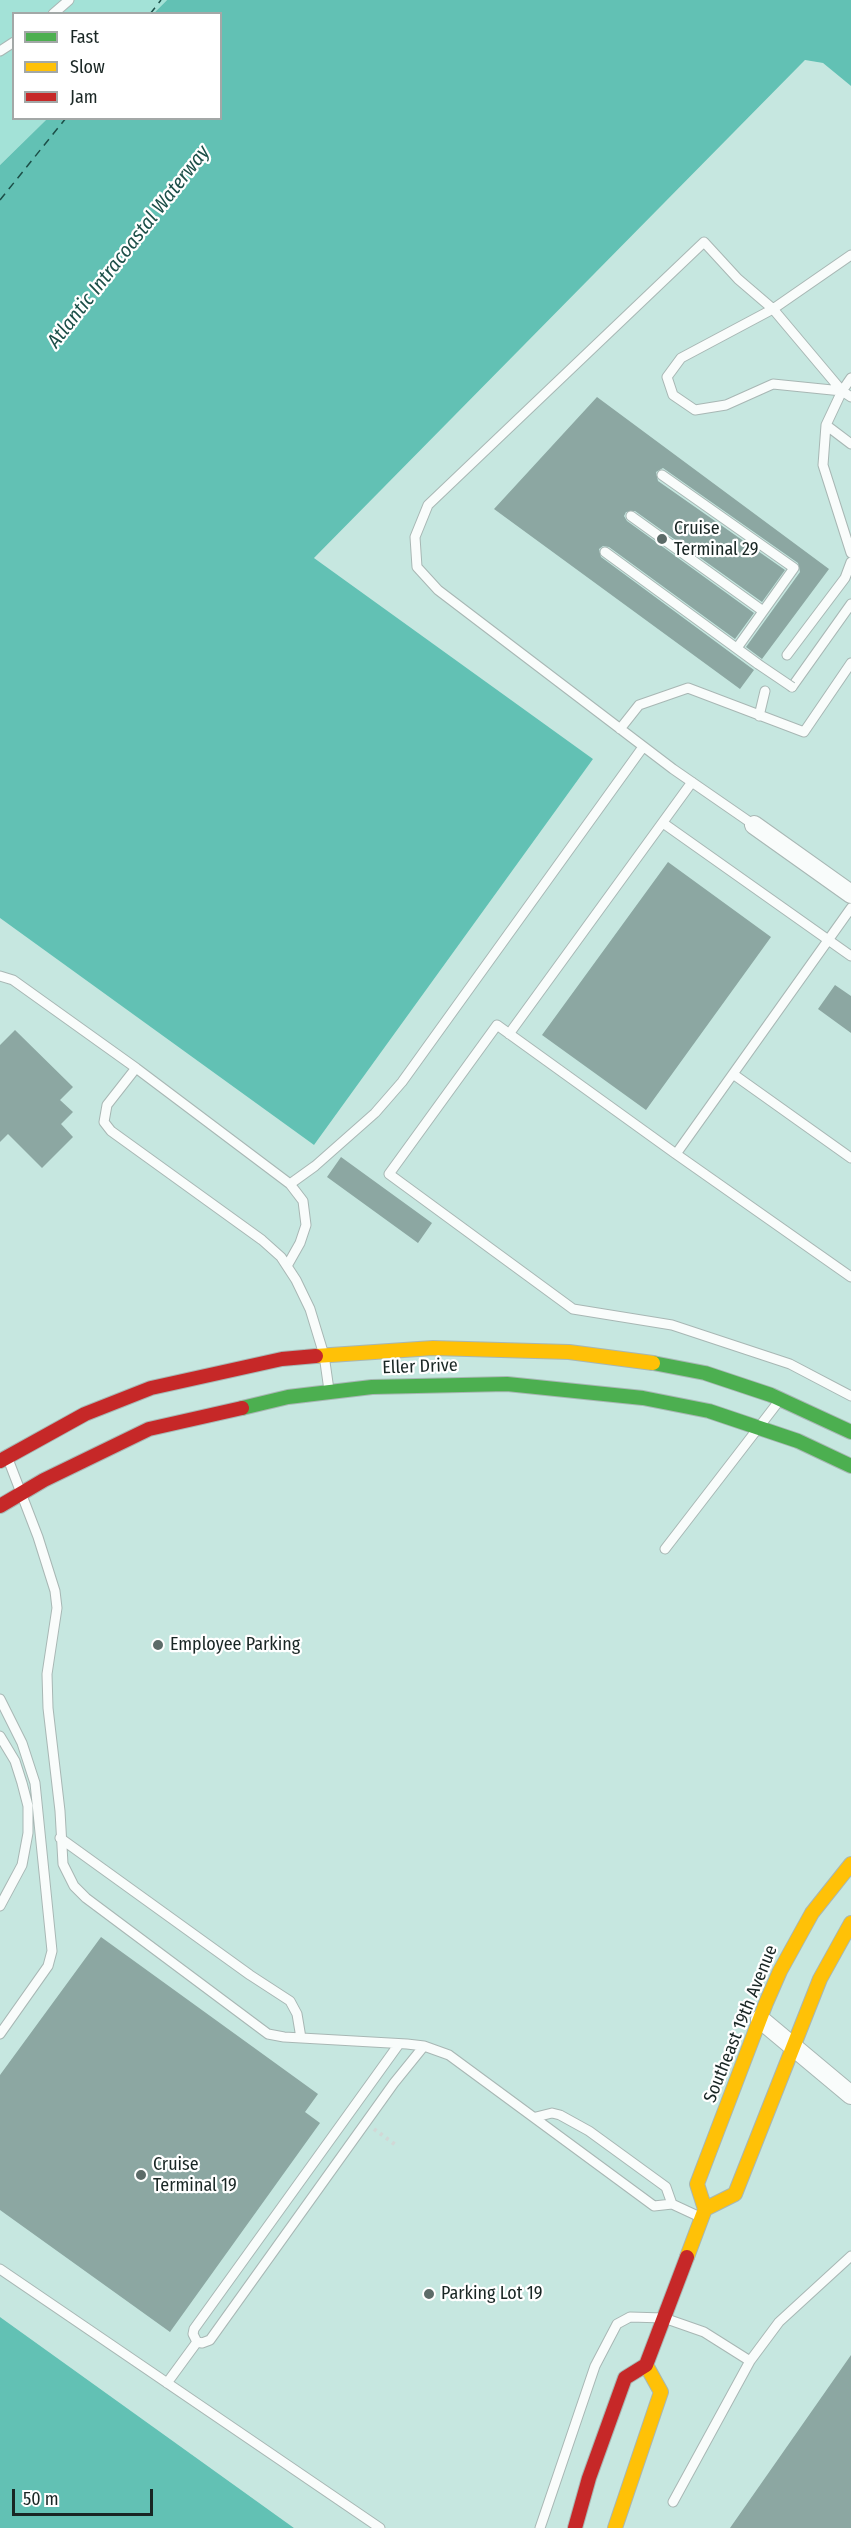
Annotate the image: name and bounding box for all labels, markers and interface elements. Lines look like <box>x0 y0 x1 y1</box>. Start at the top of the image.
legend <box>12 12 222 120</box>
text: Fast <box>70 26 99 48</box>
text: Slow <box>70 56 105 78</box>
text: Jam <box>70 86 98 108</box>
water label: Atlantic Intracoastal Waterway <box>43 141 215 353</box>
place label: Cruise Terminal 29 <box>674 518 759 560</box>
marker: Cruise Terminal 29 <box>655 532 669 546</box>
street label: Eller Drive <box>382 1355 458 1379</box>
place label: Employee Parking <box>170 1634 300 1656</box>
marker: Employee Parking <box>151 1638 165 1652</box>
street label: Southeast 19th Avenue <box>700 1942 782 2106</box>
place label: Cruise Terminal 19 <box>153 2154 237 2196</box>
marker: Cruise Terminal 19 <box>134 2168 148 2182</box>
place label: Parking Lot 19 <box>441 2283 543 2305</box>
marker: Parking Lot 19 <box>422 2287 436 2301</box>
scale bar <box>15 2477 156 2515</box>
text: 50 m <box>23 2488 59 2510</box>

